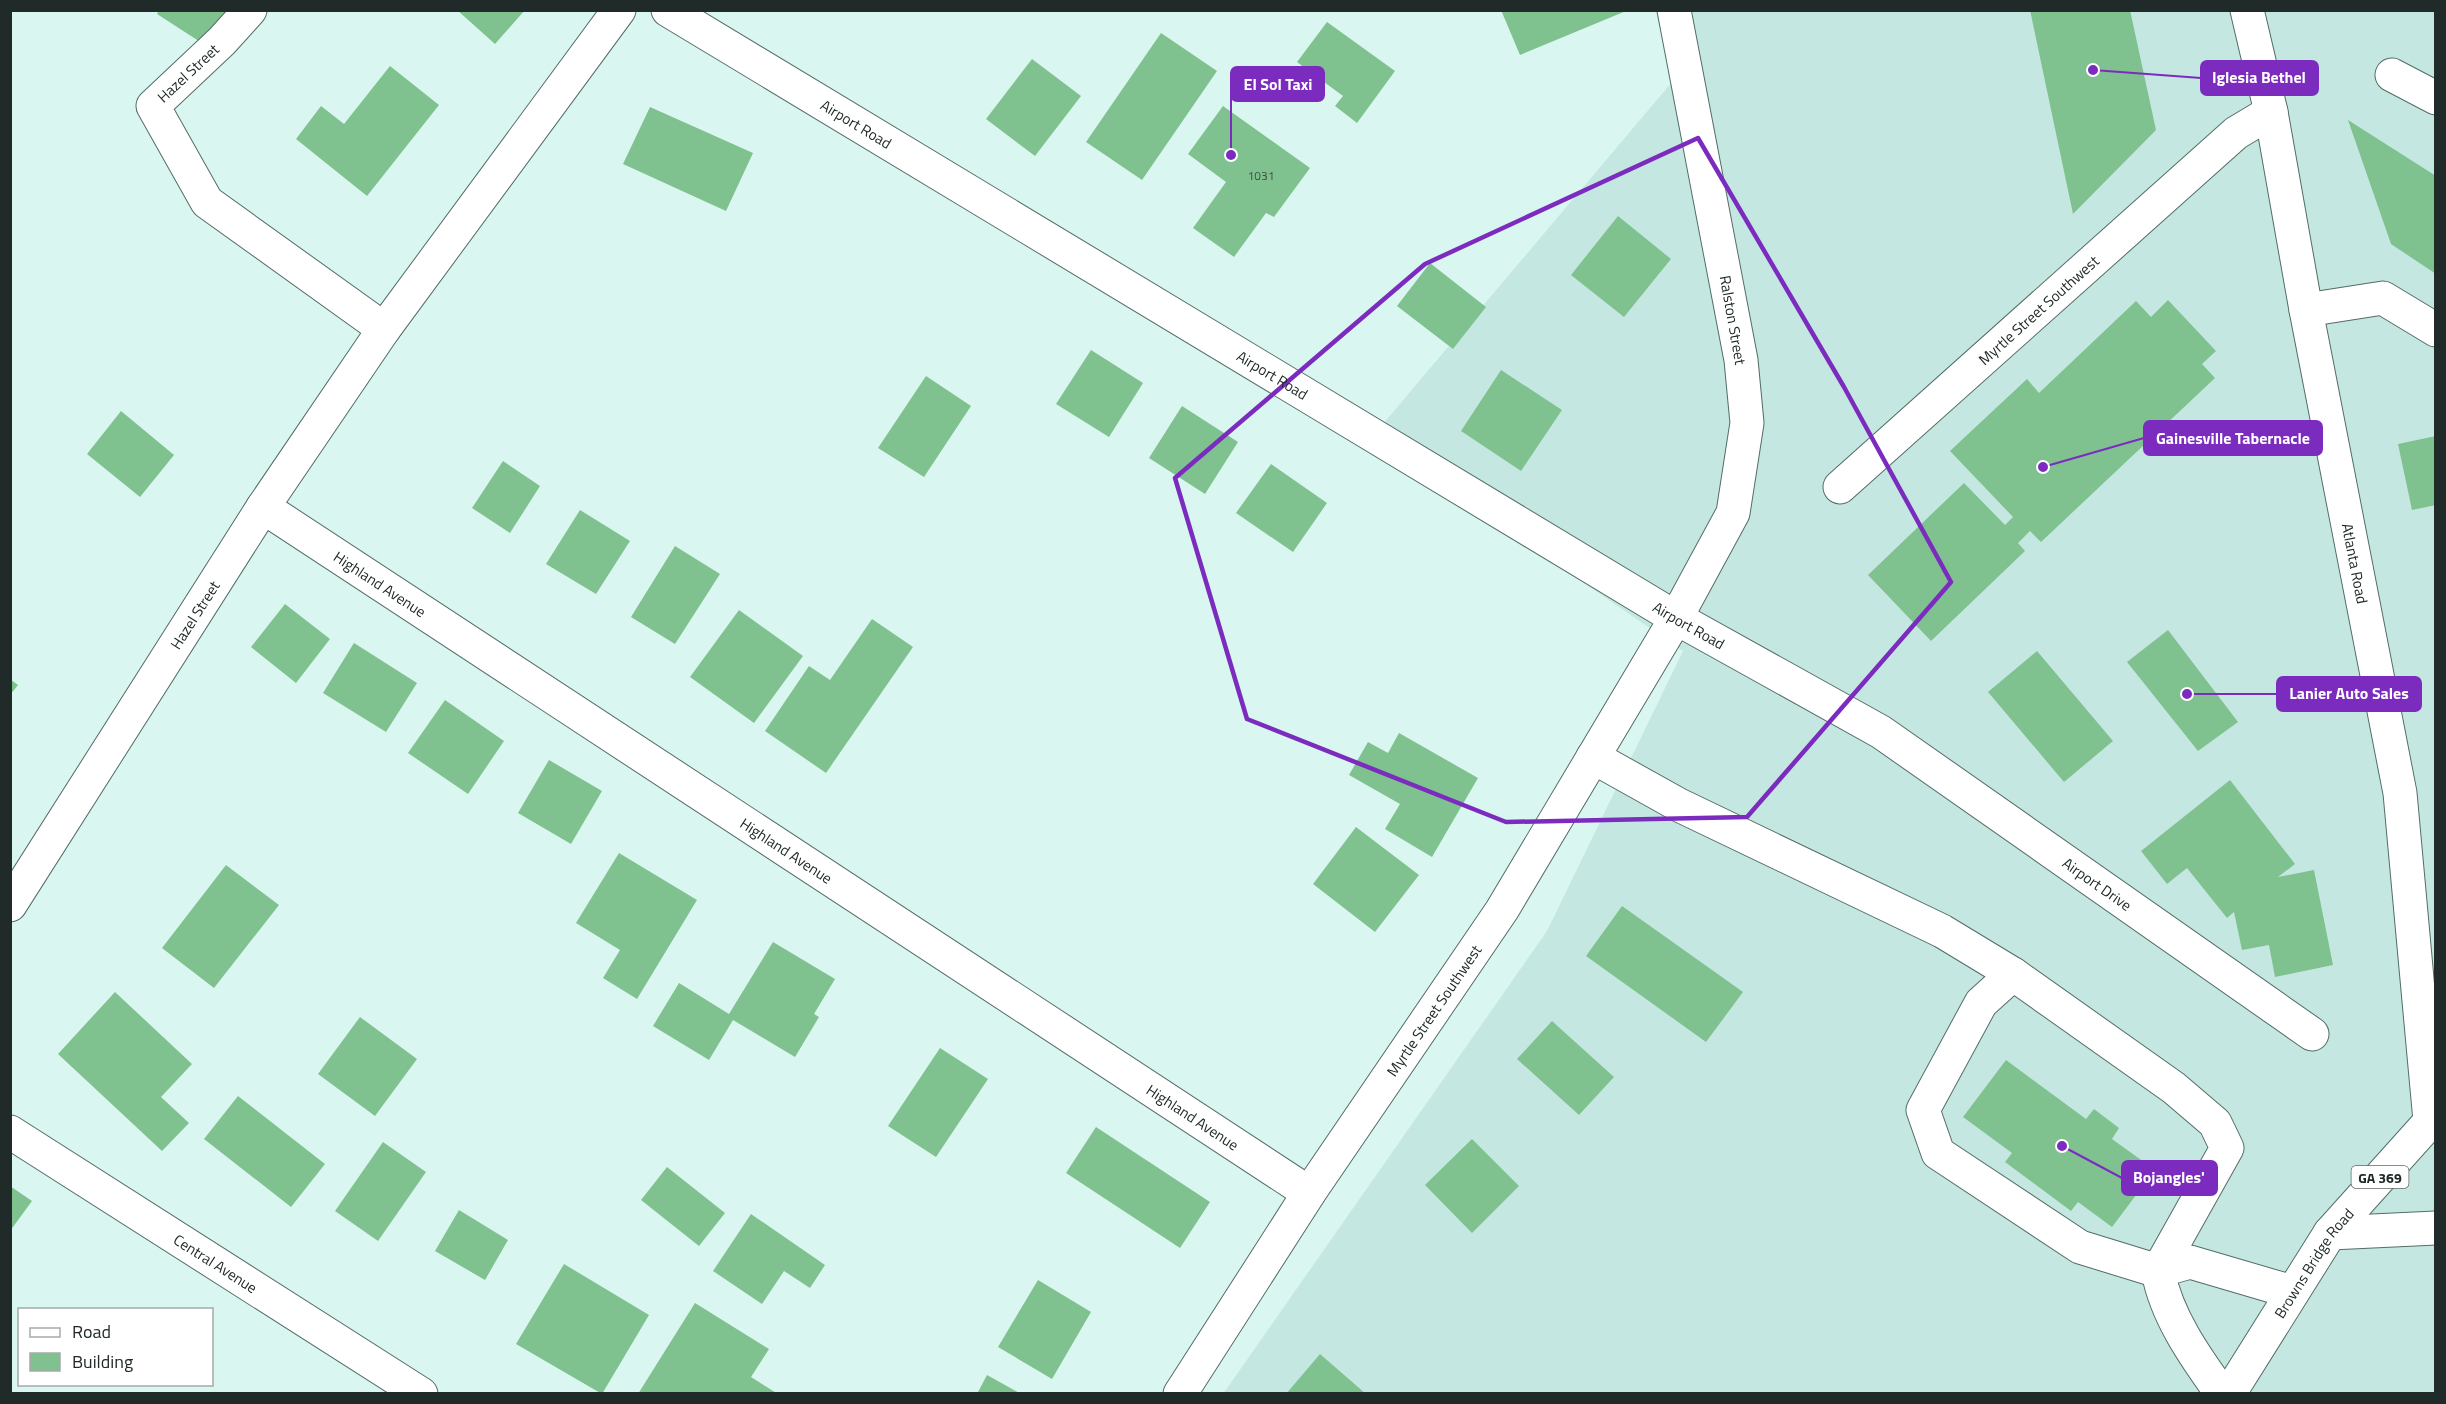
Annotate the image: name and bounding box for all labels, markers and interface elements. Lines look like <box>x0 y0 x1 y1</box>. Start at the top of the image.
street label: Hazel Street <box>152 38 225 108</box>
callout: Iglesia Bethel <box>2201 61 2318 95</box>
text: Iglesia Bethel <box>2212 65 2306 89</box>
callout: El Sol Taxi <box>1231 67 1324 101</box>
text: El Sol Taxi <box>1244 72 1312 96</box>
street label: Airport Road <box>816 93 896 154</box>
house number: 1031 <box>1248 166 1274 185</box>
street label: Myrtle Street Southwest <box>1973 249 2104 370</box>
street label: Ralston Street <box>1714 273 1752 367</box>
street label: Airport Road <box>1233 344 1313 405</box>
callout: Gainesville Tabernacle <box>2144 421 2322 455</box>
text: Gainesville Tabernacle <box>2156 426 2310 450</box>
street label: Atlanta Road <box>2336 521 2374 606</box>
street label: Highland Avenue <box>329 545 431 623</box>
street label: Hazel Street <box>164 575 225 654</box>
street label: Airport Road <box>1649 595 1729 655</box>
callout: Lanier Auto Sales <box>2277 677 2421 711</box>
text: Lanier Auto Sales <box>2289 681 2409 705</box>
street label: Highland Avenue <box>736 811 837 889</box>
street label: Airport Drive <box>2058 851 2137 916</box>
street label: Myrtle Street Southwest <box>1380 939 1487 1081</box>
street label: Highland Avenue <box>1142 1078 1244 1156</box>
callout: Bojangles' <box>2122 1161 2217 1195</box>
text: Bojangles' <box>2133 1165 2205 1189</box>
road number: GA 369 <box>2352 1166 2408 1188</box>
street label: Browns Bridge Road <box>2268 1203 2359 1322</box>
street label: Central Avenue <box>169 1228 262 1298</box>
legend <box>18 1308 213 1386</box>
text: Road <box>72 1318 111 1345</box>
text: Building <box>72 1348 133 1375</box>

